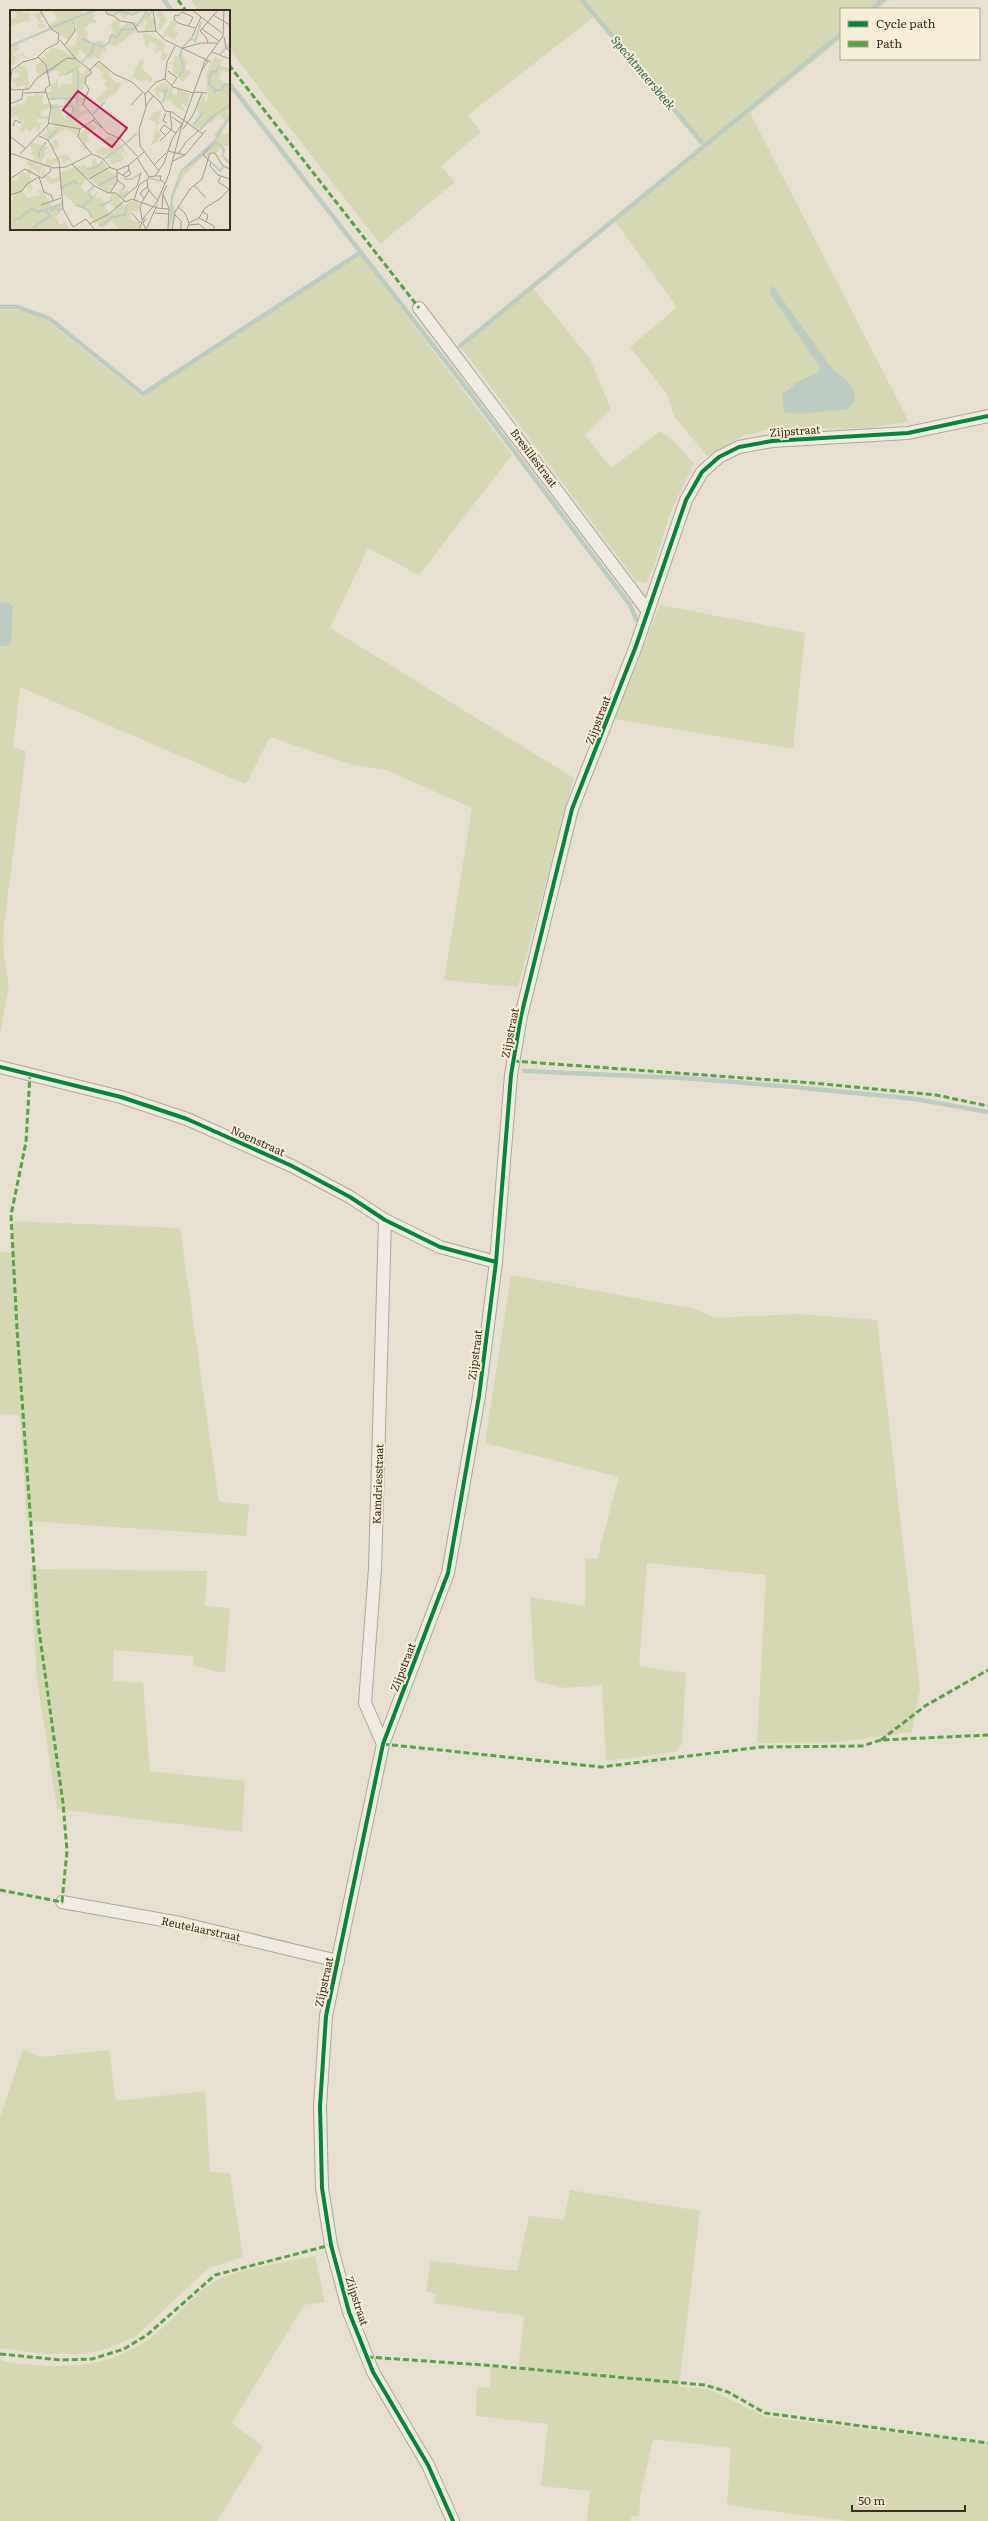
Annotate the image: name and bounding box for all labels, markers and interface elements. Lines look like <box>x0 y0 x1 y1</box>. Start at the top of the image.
legend <box>840 8 980 60</box>
inset map <box>10 10 230 230</box>
text: Cycle path <box>876 14 936 32</box>
water label: Spechtmeersbeek <box>607 31 680 114</box>
text: Path <box>876 34 902 52</box>
street label: Zijpstraat <box>769 420 822 440</box>
street label: Bresillestraat <box>507 425 562 490</box>
street label: Zijpstraat <box>580 692 614 746</box>
street label: Zijpstraat <box>496 1006 522 1059</box>
street label: Noenstraat <box>229 1121 289 1159</box>
street label: Zijpstraat <box>463 1328 485 1381</box>
street label: Kamdriesstraat <box>368 1443 386 1525</box>
street label: Zijpstraat <box>385 1639 419 1693</box>
street label: Reutelaarstraat <box>160 1912 243 1944</box>
street label: Zijpstraat <box>310 1955 336 2008</box>
street label: Zijpstraat <box>342 2274 374 2328</box>
scale bar <box>852 2487 965 2513</box>
text: 50 m <box>858 2491 885 2509</box>

